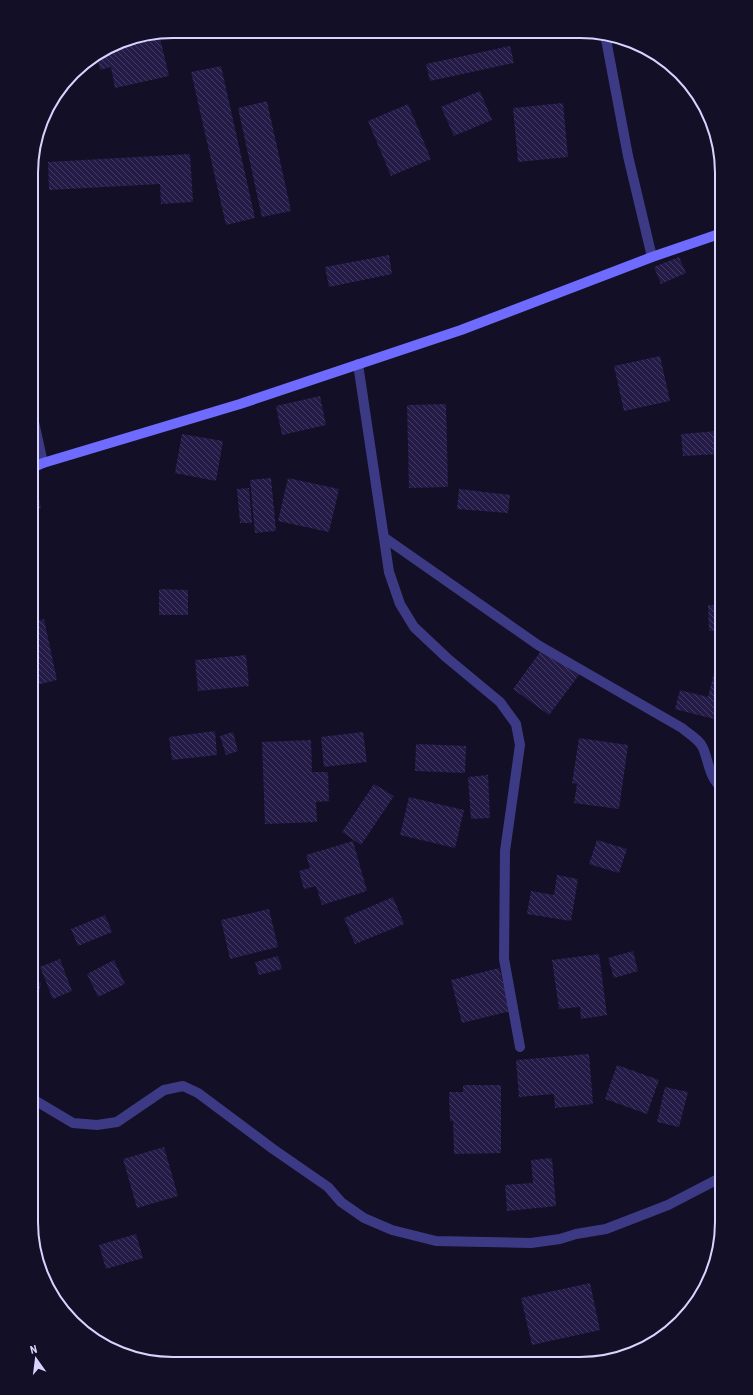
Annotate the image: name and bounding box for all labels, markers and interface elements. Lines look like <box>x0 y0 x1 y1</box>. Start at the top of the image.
north arrow <box>16 1339 56 1379</box>
text: N <box>29 1343 39 1357</box>

